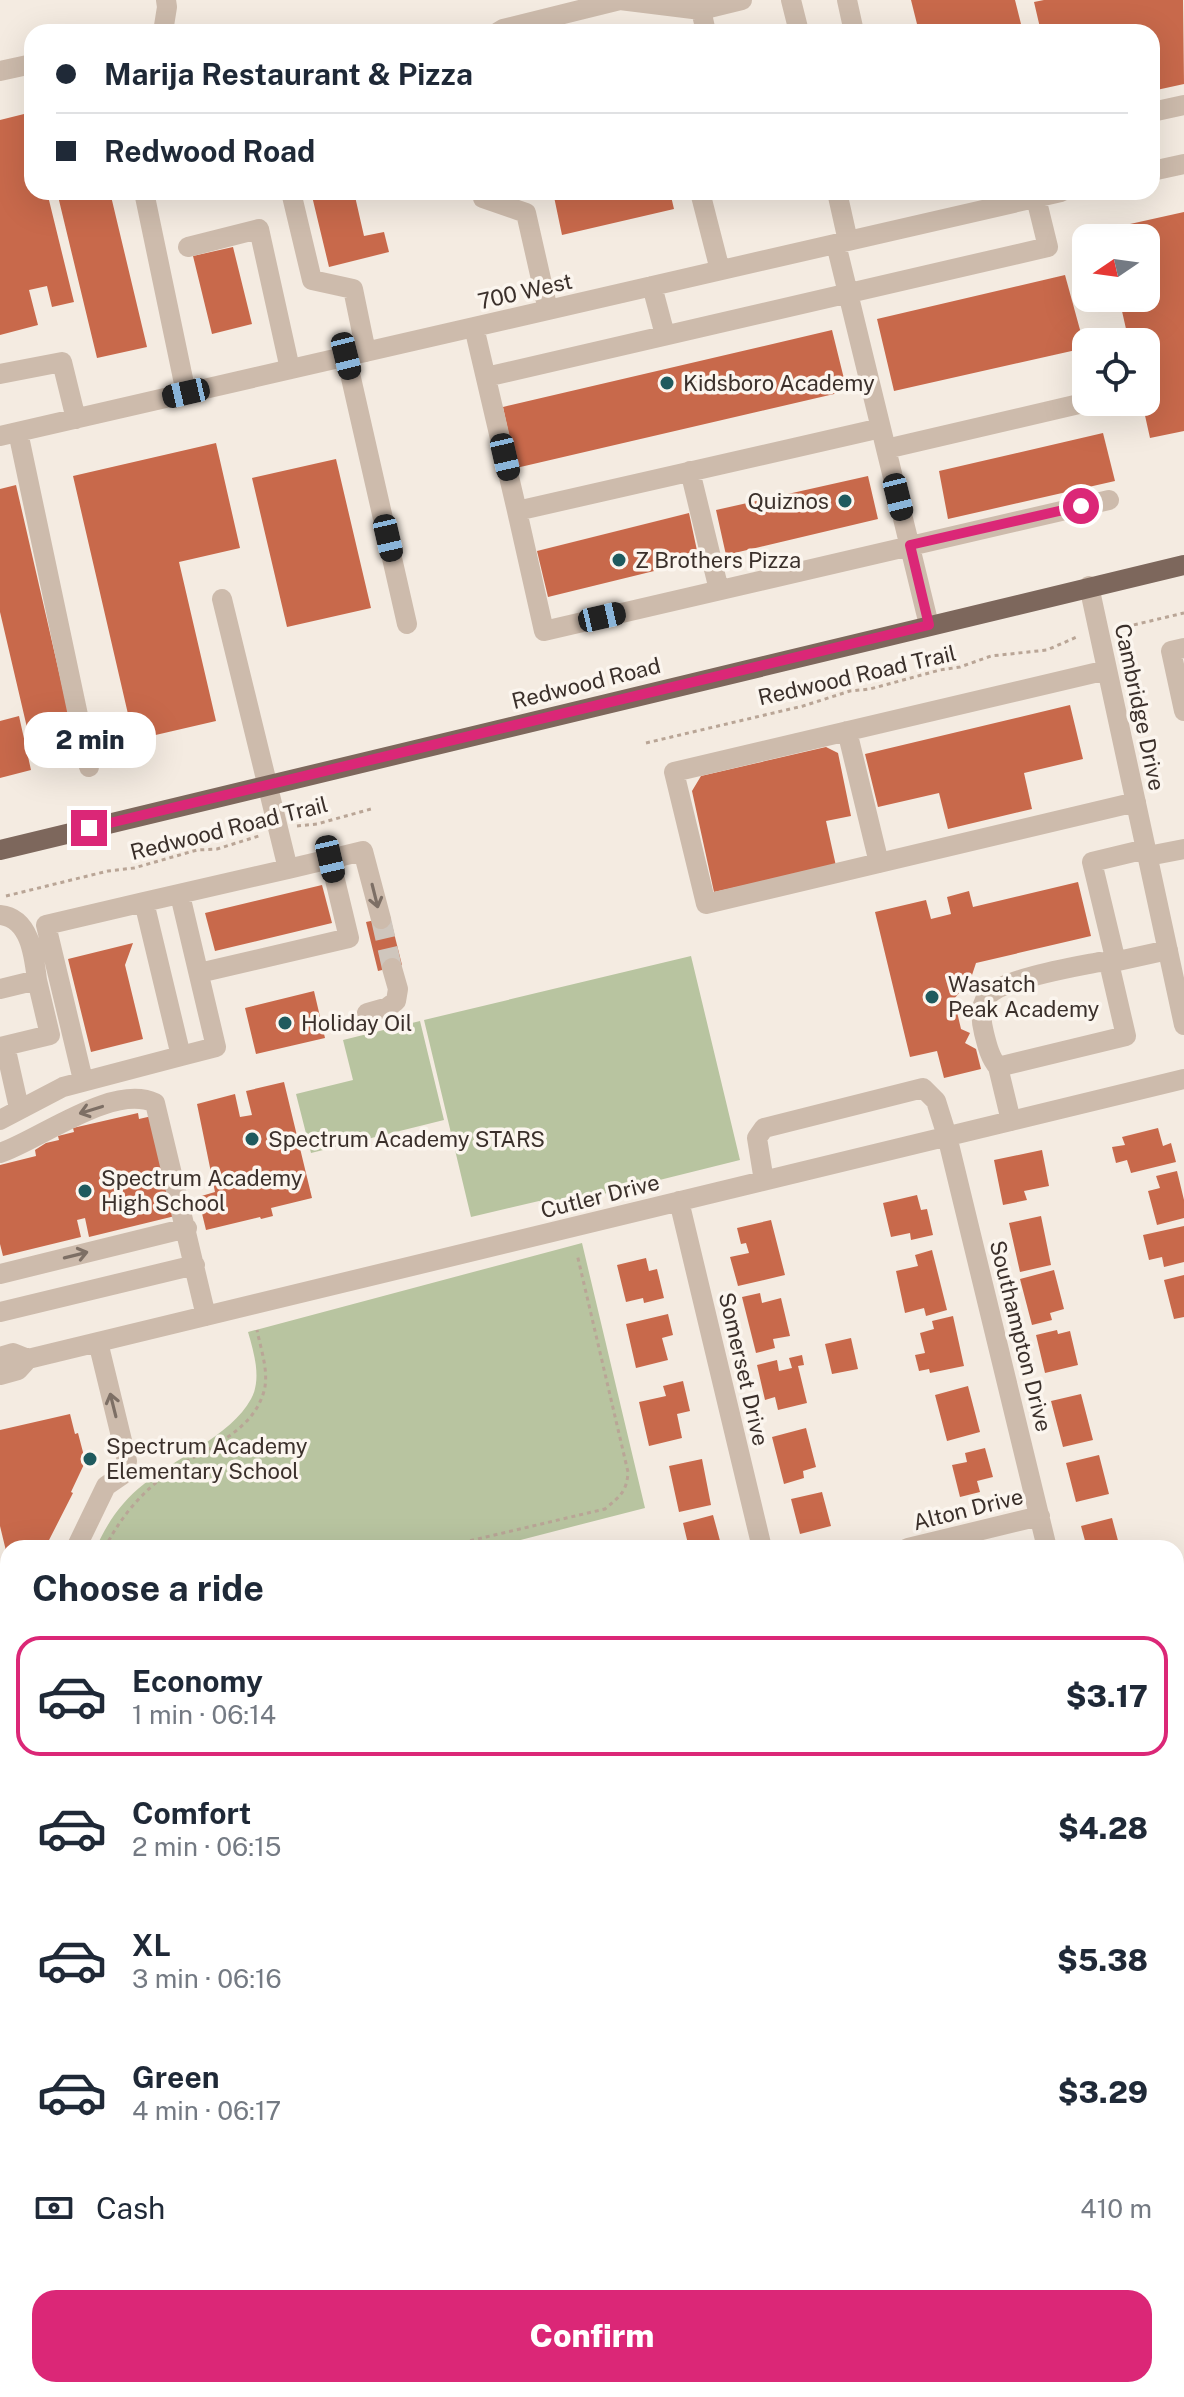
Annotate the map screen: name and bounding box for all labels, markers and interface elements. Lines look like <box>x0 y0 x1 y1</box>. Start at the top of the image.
text: Marija Restaurant & Pizza <box>104 56 473 92</box>
text: Redwood Road <box>104 133 315 169</box>
north arrow <box>1072 224 1160 312</box>
map controls <box>1072 224 1160 416</box>
street label: 700 West <box>475 268 575 314</box>
button: locate <box>1072 328 1160 416</box>
car <box>329 330 363 382</box>
place label: Kidsboro Academy <box>683 370 875 396</box>
marker: Kidsboro Academy <box>658 374 676 392</box>
car <box>160 376 212 410</box>
car <box>488 431 522 483</box>
car <box>881 471 915 523</box>
place label: Quiznos <box>747 488 829 514</box>
route start <box>1063 488 1099 524</box>
marker: Quiznos <box>836 492 854 510</box>
car <box>371 512 405 564</box>
place label: Z Brothers Pizza <box>635 547 801 573</box>
marker: Z Brothers Pizza <box>610 551 628 569</box>
car <box>576 600 628 634</box>
street label: Cambridge Drive <box>1110 621 1170 793</box>
street label: Redwood Road Trail <box>755 640 959 710</box>
street label: Redwood Road <box>509 652 663 714</box>
callout: 2 min <box>23 712 155 768</box>
text: 2 min <box>55 724 125 755</box>
street label: Redwood Road Trail <box>127 791 331 865</box>
route end <box>71 810 107 846</box>
car <box>313 833 347 885</box>
one-way arrow <box>368 882 383 908</box>
place label: Wasatch Peak Academy <box>948 971 1100 1022</box>
marker: Wasatch Peak Academy <box>923 988 941 1006</box>
place label: Holiday Oil <box>301 1010 412 1036</box>
marker: Holiday Oil <box>276 1014 294 1032</box>
one-way arrow <box>78 1103 104 1118</box>
place label: Spectrum Academy STARS <box>268 1126 545 1152</box>
marker: Spectrum Academy STARS <box>243 1130 261 1148</box>
place label: Spectrum Academy High School <box>101 1165 303 1216</box>
street label: Cutler Drive <box>538 1169 662 1223</box>
marker: Spectrum Academy High School <box>76 1182 94 1200</box>
street label: Southampton Drive <box>985 1238 1057 1434</box>
one-way arrow <box>62 1247 88 1262</box>
street label: Somerset Drive <box>714 1290 774 1448</box>
one-way arrow <box>105 1392 120 1418</box>
place label: Spectrum Academy Elementary School <box>106 1433 308 1484</box>
marker: Spectrum Academy Elementary School <box>81 1450 99 1468</box>
street label: Alton Drive <box>910 1483 1026 1535</box>
text: Choose a ride <box>32 1567 264 1609</box>
icon: car <box>36 1660 108 1732</box>
text: Economy <box>132 1663 263 1699</box>
text: $3.17 <box>1066 1678 1148 1714</box>
text: 1 min · 06:14 <box>132 1699 276 1730</box>
icon: car <box>36 1792 108 1864</box>
text: Comfort <box>132 1795 251 1831</box>
text: $4.28 <box>1058 1810 1148 1846</box>
text: 2 min · 06:15 <box>132 1831 281 1862</box>
icon: car <box>36 1924 108 1996</box>
text: XL <box>132 1927 171 1963</box>
text: $5.38 <box>1057 1942 1148 1978</box>
text: 3 min · 06:16 <box>132 1963 282 1994</box>
icon: car <box>36 2056 108 2128</box>
text: Green <box>132 2059 219 2095</box>
text: $3.29 <box>1058 2074 1148 2110</box>
text: 4 min · 06:17 <box>132 2095 281 2126</box>
icon: cash <box>32 2186 76 2230</box>
text: Cash <box>96 2190 165 2226</box>
text: 410 m <box>1080 2193 1152 2224</box>
button: Confirm <box>32 2290 1152 2382</box>

